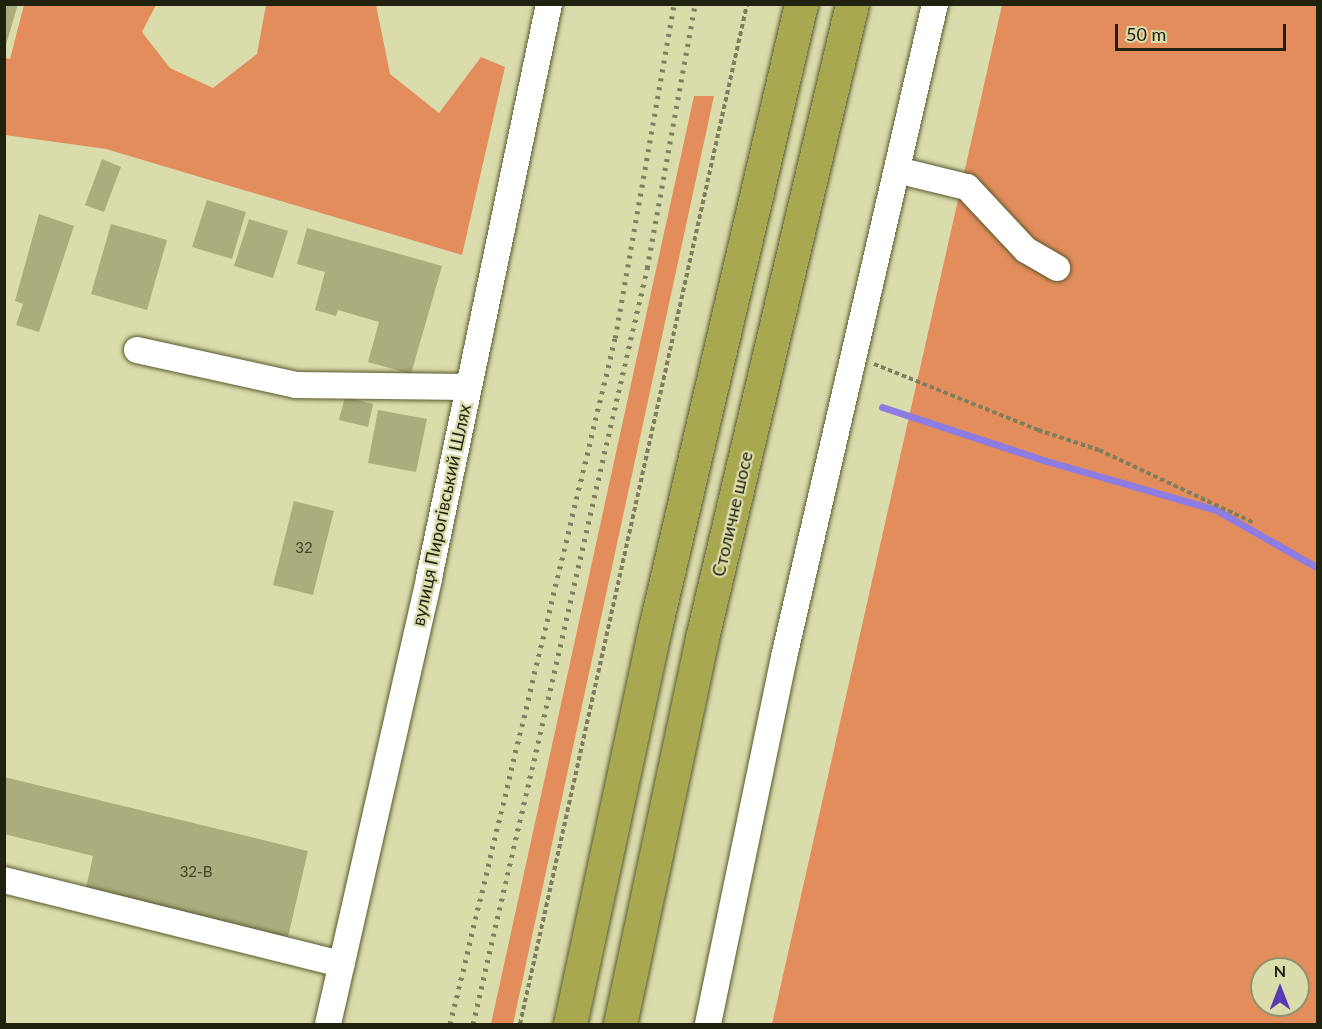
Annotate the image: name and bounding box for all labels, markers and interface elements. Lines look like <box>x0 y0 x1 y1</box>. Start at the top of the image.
scale bar <box>1118 12 1289 50</box>
text: 50 m <box>1126 23 1166 45</box>
street label: вулиця Пирогівський Шлях <box>407 402 475 628</box>
street label: Столичне шосе <box>707 449 757 579</box>
house number: 32 <box>295 539 313 557</box>
house number: 32-В <box>180 863 212 881</box>
north arrow <box>1250 957 1310 1017</box>
text: N <box>1274 961 1286 980</box>

